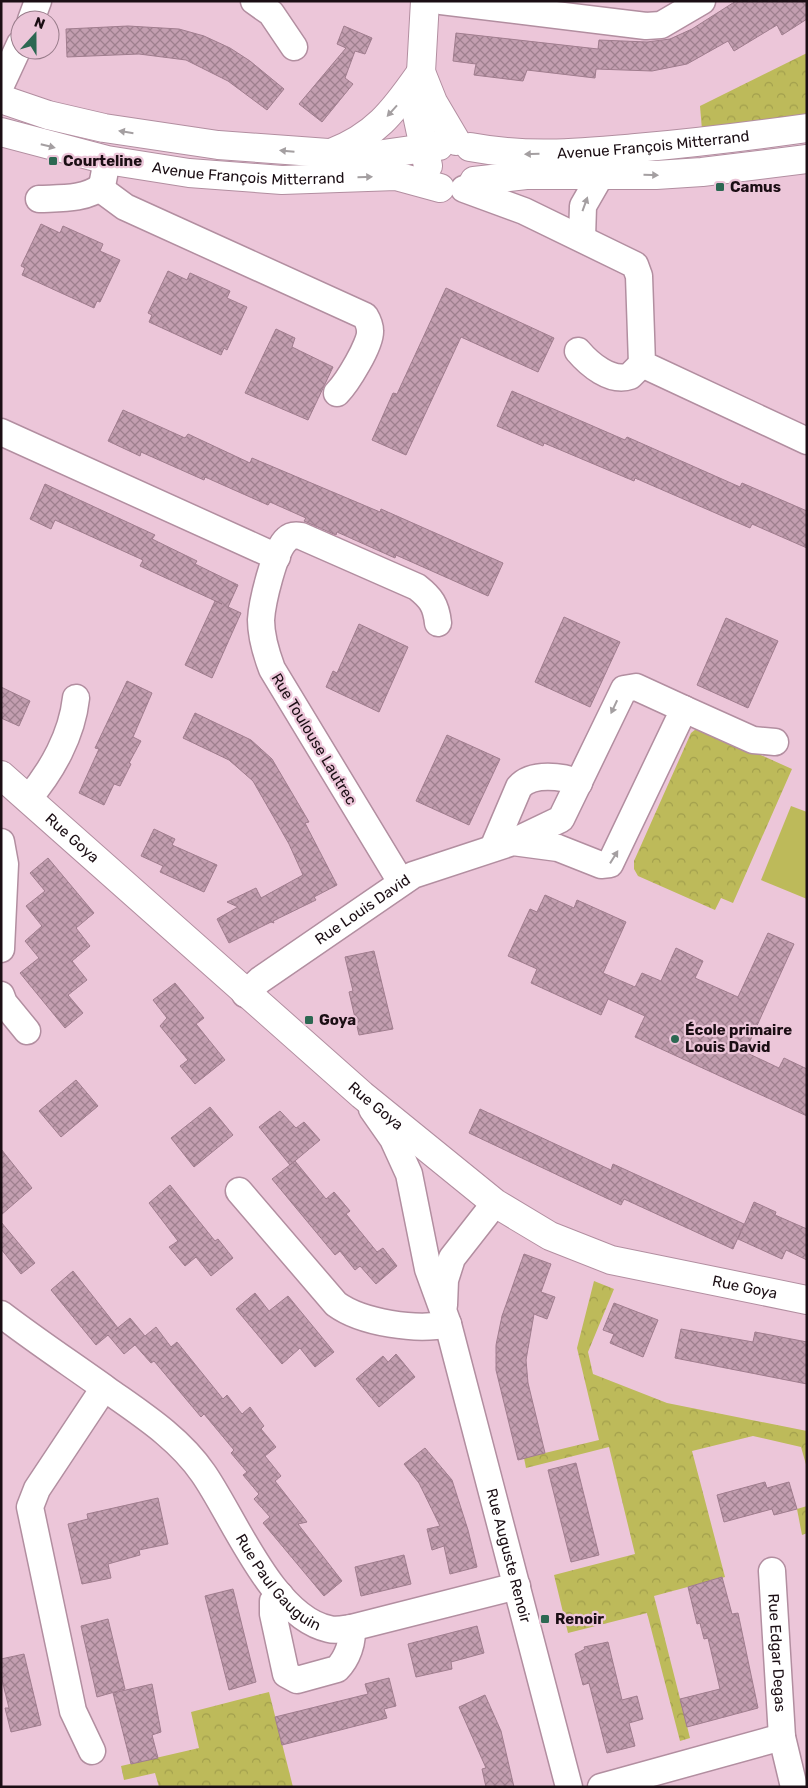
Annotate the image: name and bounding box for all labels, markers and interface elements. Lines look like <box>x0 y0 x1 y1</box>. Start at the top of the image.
north arrow <box>10 10 60 60</box>
text: N <box>32 14 47 33</box>
one-way arrow <box>386 104 398 116</box>
one-way arrow <box>118 127 134 135</box>
street label: Avenue François Mitterrand <box>557 127 750 162</box>
one-way arrow <box>40 142 55 150</box>
one-way arrow <box>279 147 295 155</box>
one-way arrow <box>524 151 540 159</box>
place label: Courteline <box>63 152 142 170</box>
marker: Courteline <box>47 155 59 167</box>
street label: Avenue François Mitterrand <box>151 158 345 189</box>
one-way arrow <box>643 171 659 179</box>
one-way arrow <box>357 173 373 181</box>
place label: Camus <box>730 178 781 196</box>
marker: Camus <box>714 181 726 193</box>
one-way arrow <box>582 196 589 211</box>
street label: Rue Toulouse Lautrec <box>268 670 360 808</box>
one-way arrow <box>610 700 618 714</box>
street label: Rue Goya <box>42 809 103 867</box>
one-way arrow <box>610 851 619 864</box>
street label: Rue Louis David <box>312 871 414 948</box>
place label: Goya <box>319 1011 356 1029</box>
marker: Goya <box>303 1014 315 1026</box>
place label: École primaire Louis David <box>685 1021 792 1056</box>
marker: École primaire Louis David <box>669 1033 681 1045</box>
street label: Rue Goya <box>345 1078 407 1134</box>
street label: Rue Goya <box>711 1272 779 1303</box>
street label: Rue Auguste Renoir <box>482 1487 535 1625</box>
street label: Rue Paul Gauguin <box>232 1531 324 1635</box>
street label: Rue Edgar Degas <box>764 1593 790 1713</box>
place label: Renoir <box>555 1610 604 1628</box>
marker: Renoir <box>539 1613 551 1625</box>

